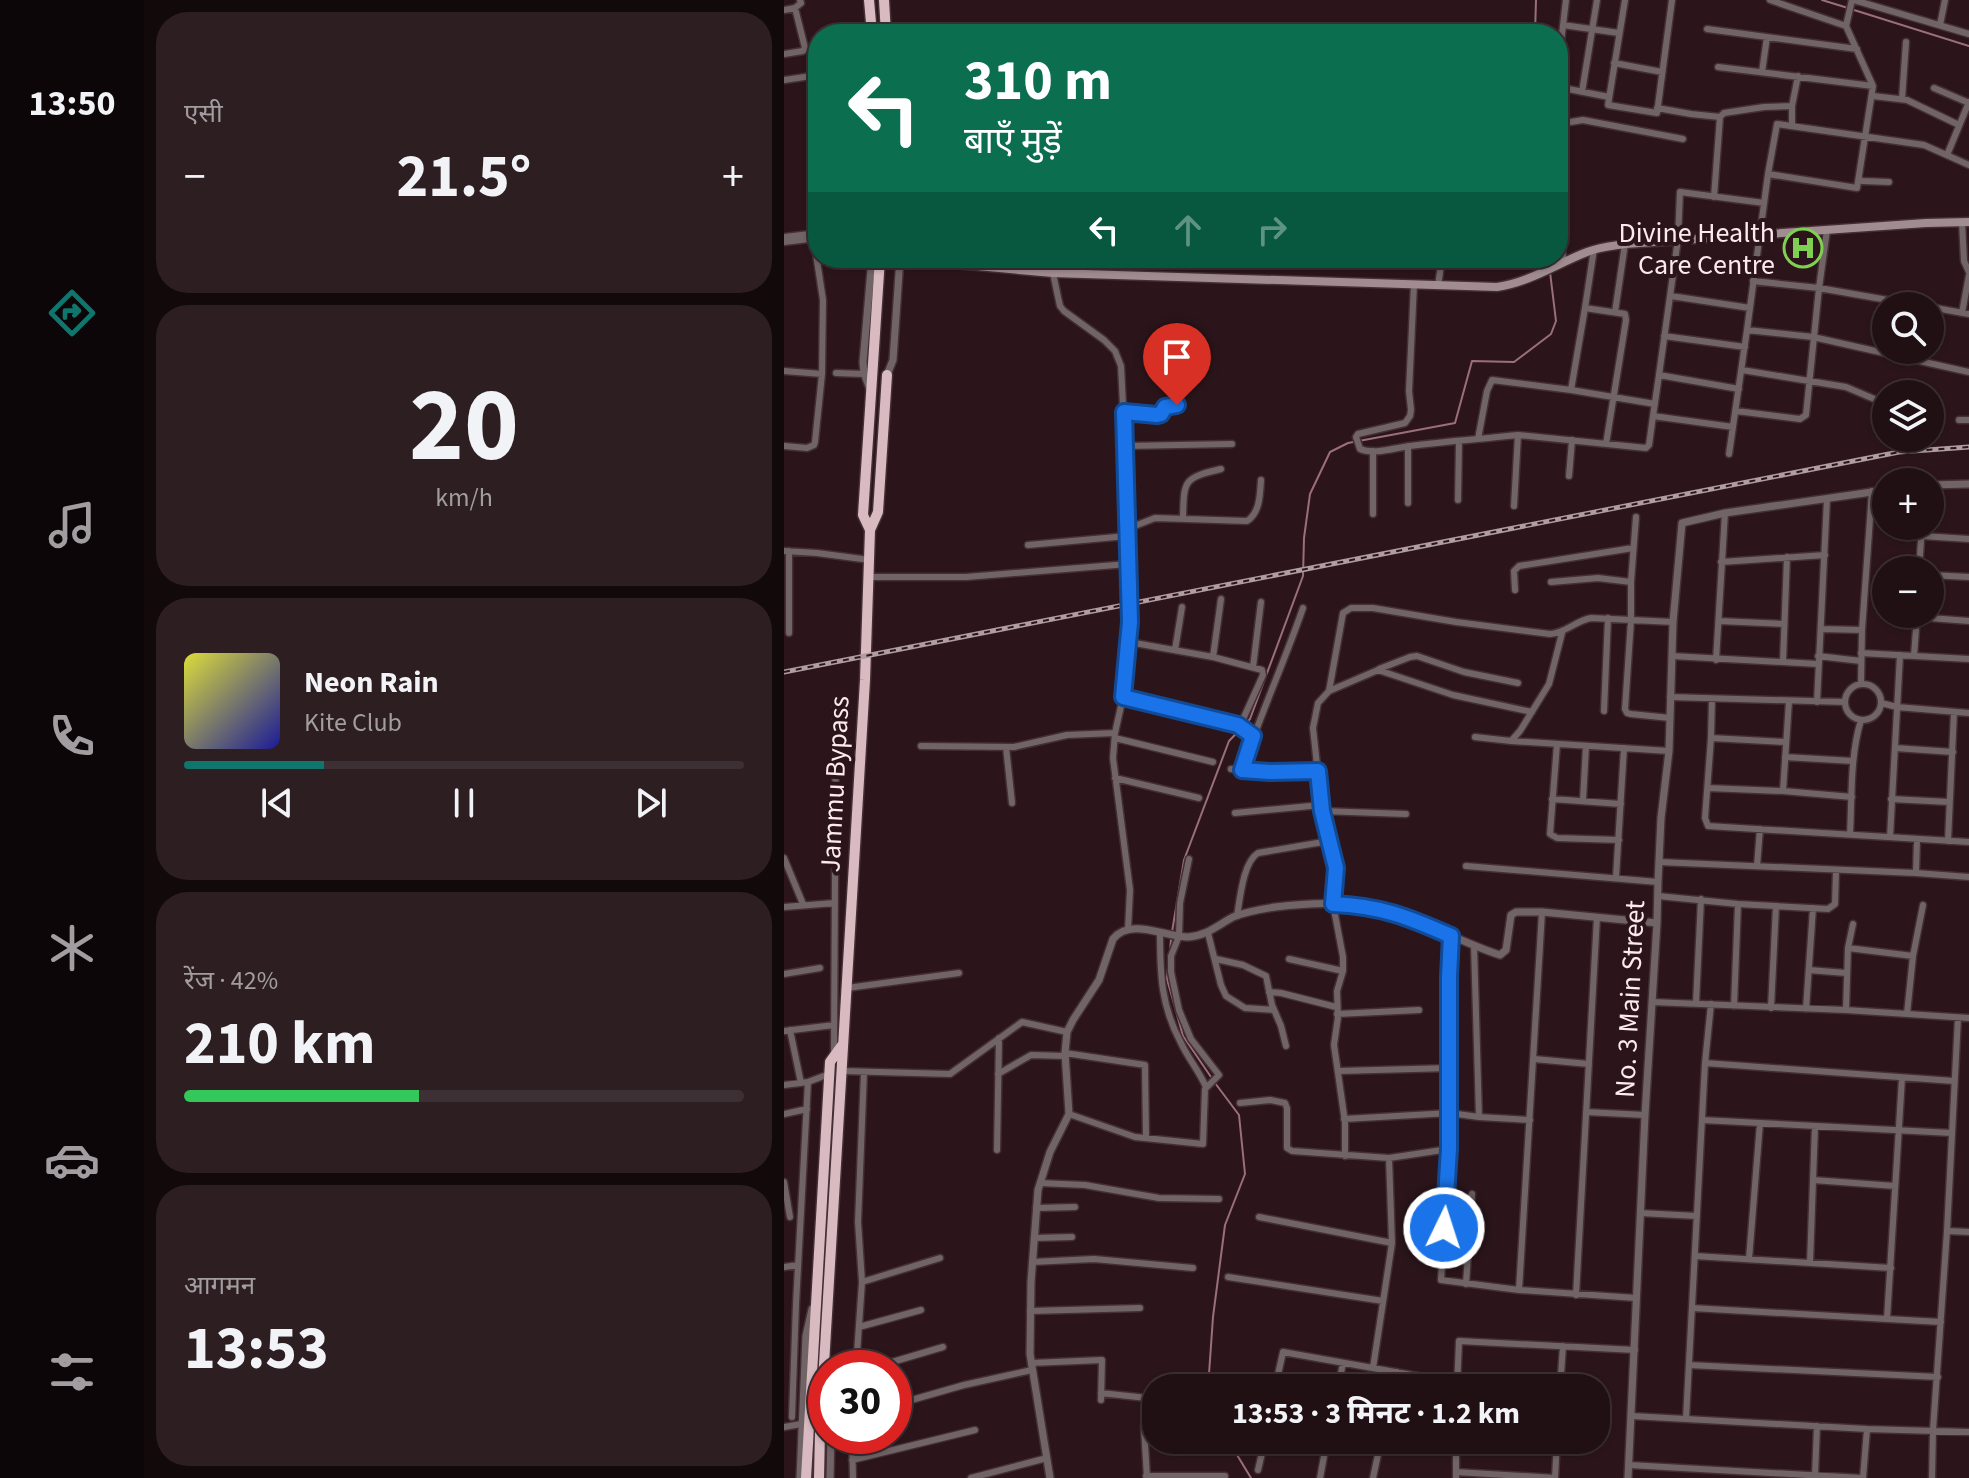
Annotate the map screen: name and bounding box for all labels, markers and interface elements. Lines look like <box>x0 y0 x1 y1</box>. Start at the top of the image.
text: 310 m <box>964 42 1112 121</box>
icon: left <box>832 56 936 160</box>
text: 13:50 <box>29 78 115 129</box>
text: एसी <box>184 95 223 132</box>
text: बाएँ मुड़ें <box>964 116 1062 167</box>
text: 21.5° <box>397 135 531 220</box>
text: − <box>184 146 206 209</box>
text: + <box>722 146 744 209</box>
icon: left <box>1082 208 1126 252</box>
icon: ahead <box>1166 208 1210 252</box>
icon: right <box>1250 208 1294 252</box>
place label: Divine Health Care Centre <box>1618 213 1775 285</box>
hospital icon: Divine Health Care Centre <box>1782 227 1824 269</box>
icon: directions <box>44 285 100 341</box>
map controls <box>1872 292 1944 628</box>
button: search <box>1872 292 1944 364</box>
pin <box>1143 323 1211 405</box>
icon: arrive <box>1155 335 1199 379</box>
text: 20 <box>409 353 519 501</box>
button: layers <box>1872 380 1944 452</box>
button: + <box>1872 468 1944 540</box>
text: km/h <box>435 479 493 516</box>
icon: music <box>44 497 100 553</box>
button: − <box>1872 556 1944 628</box>
text: Neon Rain <box>304 661 439 704</box>
street label: Jammu Bypass <box>810 695 860 873</box>
text: Kite Club <box>304 704 402 741</box>
icon: phone <box>44 708 100 764</box>
icon: previous <box>255 781 299 825</box>
icon: pause <box>442 781 486 825</box>
icon: next <box>629 781 673 825</box>
street label: No. 3 Main Street <box>1605 899 1655 1099</box>
icon: climate <box>44 920 100 976</box>
text: रेंज · 42% <box>184 962 278 999</box>
text: 210 km <box>184 1002 375 1087</box>
icon: car <box>44 1132 100 1188</box>
position arrow <box>1402 1186 1486 1270</box>
text: आगमन <box>184 1267 255 1304</box>
text: 13:53 <box>184 1307 329 1392</box>
icon: filters <box>44 1344 100 1400</box>
speed limit sign: 30 <box>808 1350 912 1454</box>
text: 13:53 · 3 मिनट · 1.2 km <box>1232 1392 1520 1435</box>

